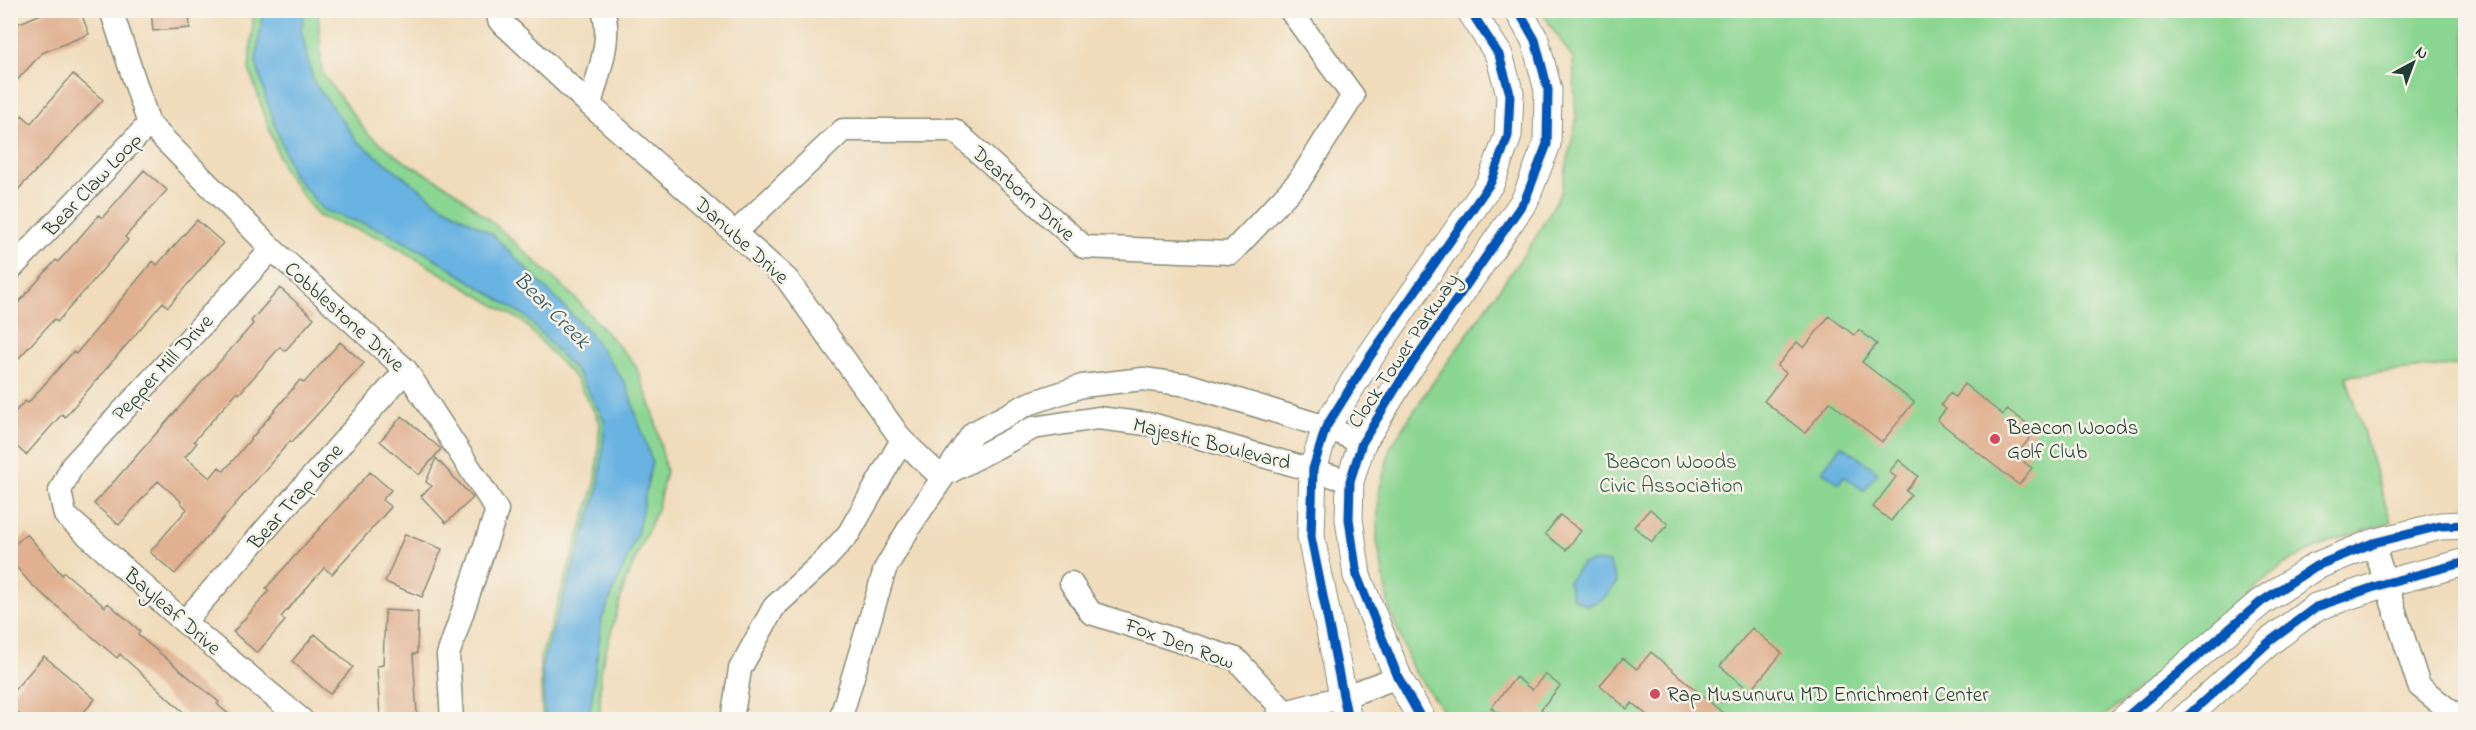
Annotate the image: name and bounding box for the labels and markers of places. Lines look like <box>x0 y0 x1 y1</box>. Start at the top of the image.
place label: Beacon Woods Golf Club <box>2006 414 2138 468</box>
marker: Beacon Woods Golf Club <box>1988 432 2002 446</box>
place label: Rap Musunuru MD Enrichment Center <box>1667 681 1989 711</box>
marker: Rap Musunuru MD Enrichment Center <box>1648 687 1662 701</box>

